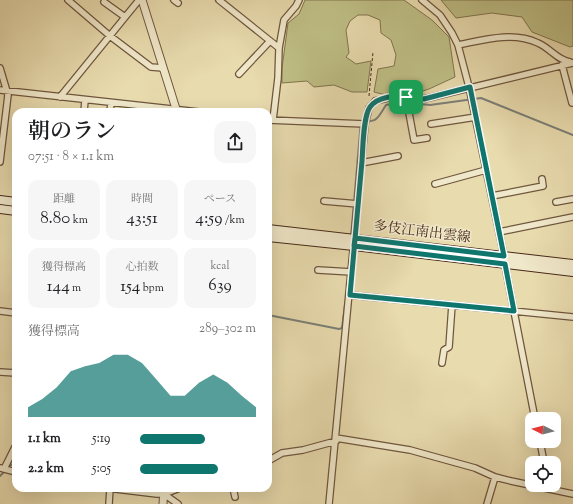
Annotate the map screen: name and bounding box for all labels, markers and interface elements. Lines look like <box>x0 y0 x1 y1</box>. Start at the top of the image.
pin <box>389 80 423 114</box>
icon: arrive <box>395 86 417 108</box>
text: 朝のラン <box>28 117 116 149</box>
button: share <box>214 121 256 163</box>
text: 07:51 · 8 × 1.1 km <box>28 148 114 166</box>
text: 距離 <box>53 191 75 207</box>
text: 時間 <box>131 191 153 207</box>
text: ペース <box>204 191 236 207</box>
text: 8.80 <box>40 207 70 231</box>
text: 43:51 <box>126 207 158 231</box>
text: 4:59 <box>195 207 222 231</box>
text: km <box>70 212 88 228</box>
text: /km <box>222 212 245 228</box>
street label: 多伎江南出雲線 <box>372 217 472 249</box>
text: kcal <box>211 258 229 274</box>
text: 獲得標高 <box>42 259 86 275</box>
text: 心拍数 <box>126 259 159 275</box>
text: 639 <box>208 274 232 298</box>
text: 144 <box>47 275 70 299</box>
text: 154 <box>120 275 140 299</box>
text: m <box>70 280 81 296</box>
text: bpm <box>140 280 164 296</box>
text: 289–302 m <box>199 320 256 338</box>
text: 獲得標高 <box>28 323 80 341</box>
north arrow <box>525 412 561 448</box>
map controls <box>525 412 561 492</box>
text: 1.1 km <box>28 430 61 448</box>
text: 5:19 <box>92 430 110 448</box>
button: locate <box>525 456 561 492</box>
text: 2.2 km <box>28 460 64 478</box>
text: 5:05 <box>92 460 111 478</box>

